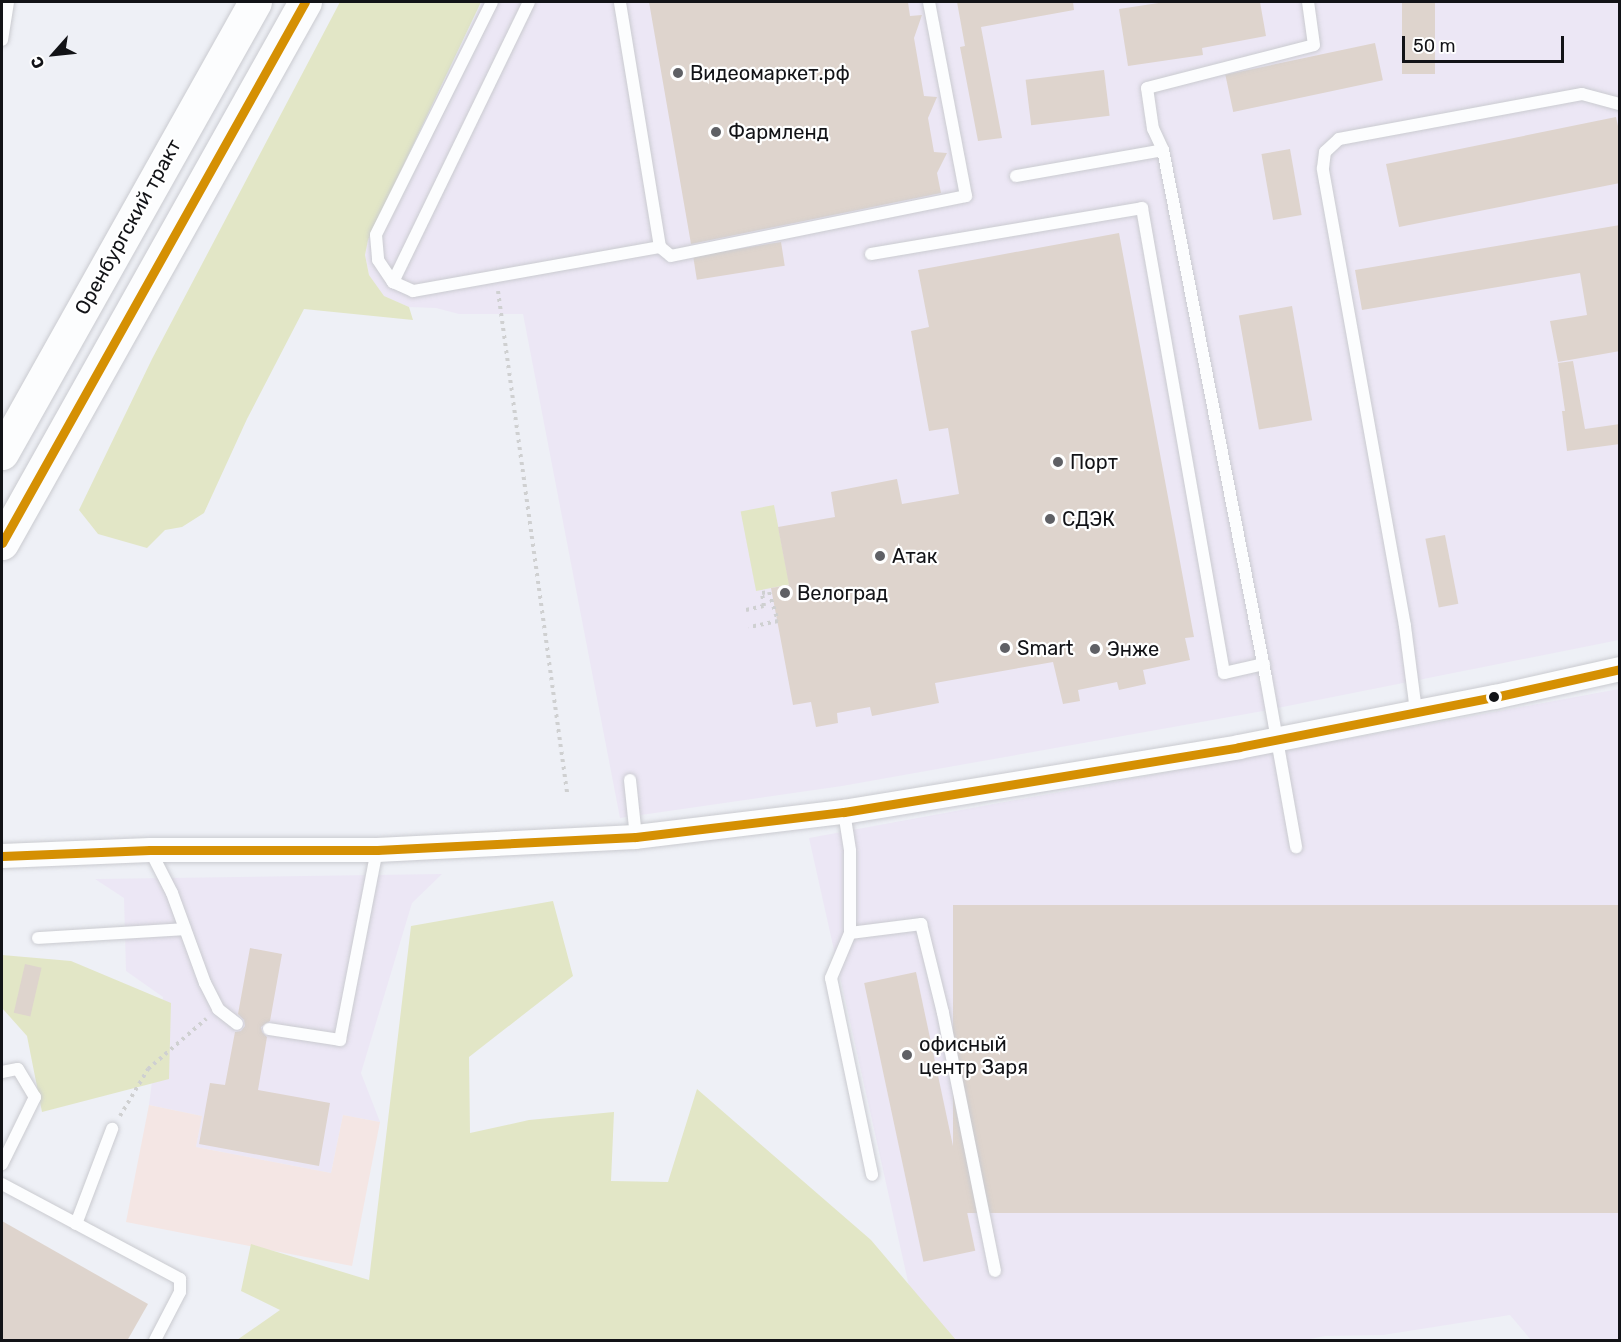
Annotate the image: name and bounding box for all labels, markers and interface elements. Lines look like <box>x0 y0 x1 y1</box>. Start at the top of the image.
north arrow <box>24 24 84 84</box>
scale bar <box>1405 24 1567 62</box>
text: 50 m <box>1413 35 1456 57</box>
text: С <box>27 53 49 72</box>
place label: Видеомаркет.рф <box>690 61 850 85</box>
marker: Видеомаркет.рф <box>671 66 685 80</box>
place label: Фармленд <box>728 120 829 144</box>
marker: Фармленд <box>709 125 723 139</box>
street label: Оренбургский тракт <box>70 135 186 319</box>
place label: Порт <box>1070 450 1118 474</box>
marker: Порт <box>1051 455 1065 469</box>
place label: СДЭК <box>1062 507 1115 531</box>
marker: СДЭК <box>1043 512 1057 526</box>
place label: Атак <box>892 544 937 568</box>
marker: Атак <box>873 549 887 563</box>
place label: Велоград <box>797 581 888 605</box>
marker: Велоград <box>778 586 792 600</box>
place label: Smart <box>1017 636 1074 660</box>
place label: Энже <box>1107 637 1159 661</box>
marker: Smart <box>998 641 1012 655</box>
marker: Энже <box>1088 642 1102 656</box>
unlabelled marker <box>1488 691 1500 703</box>
place label: офисный центр Заря <box>919 1032 1028 1079</box>
marker: офисный центр Заря <box>900 1048 914 1062</box>

